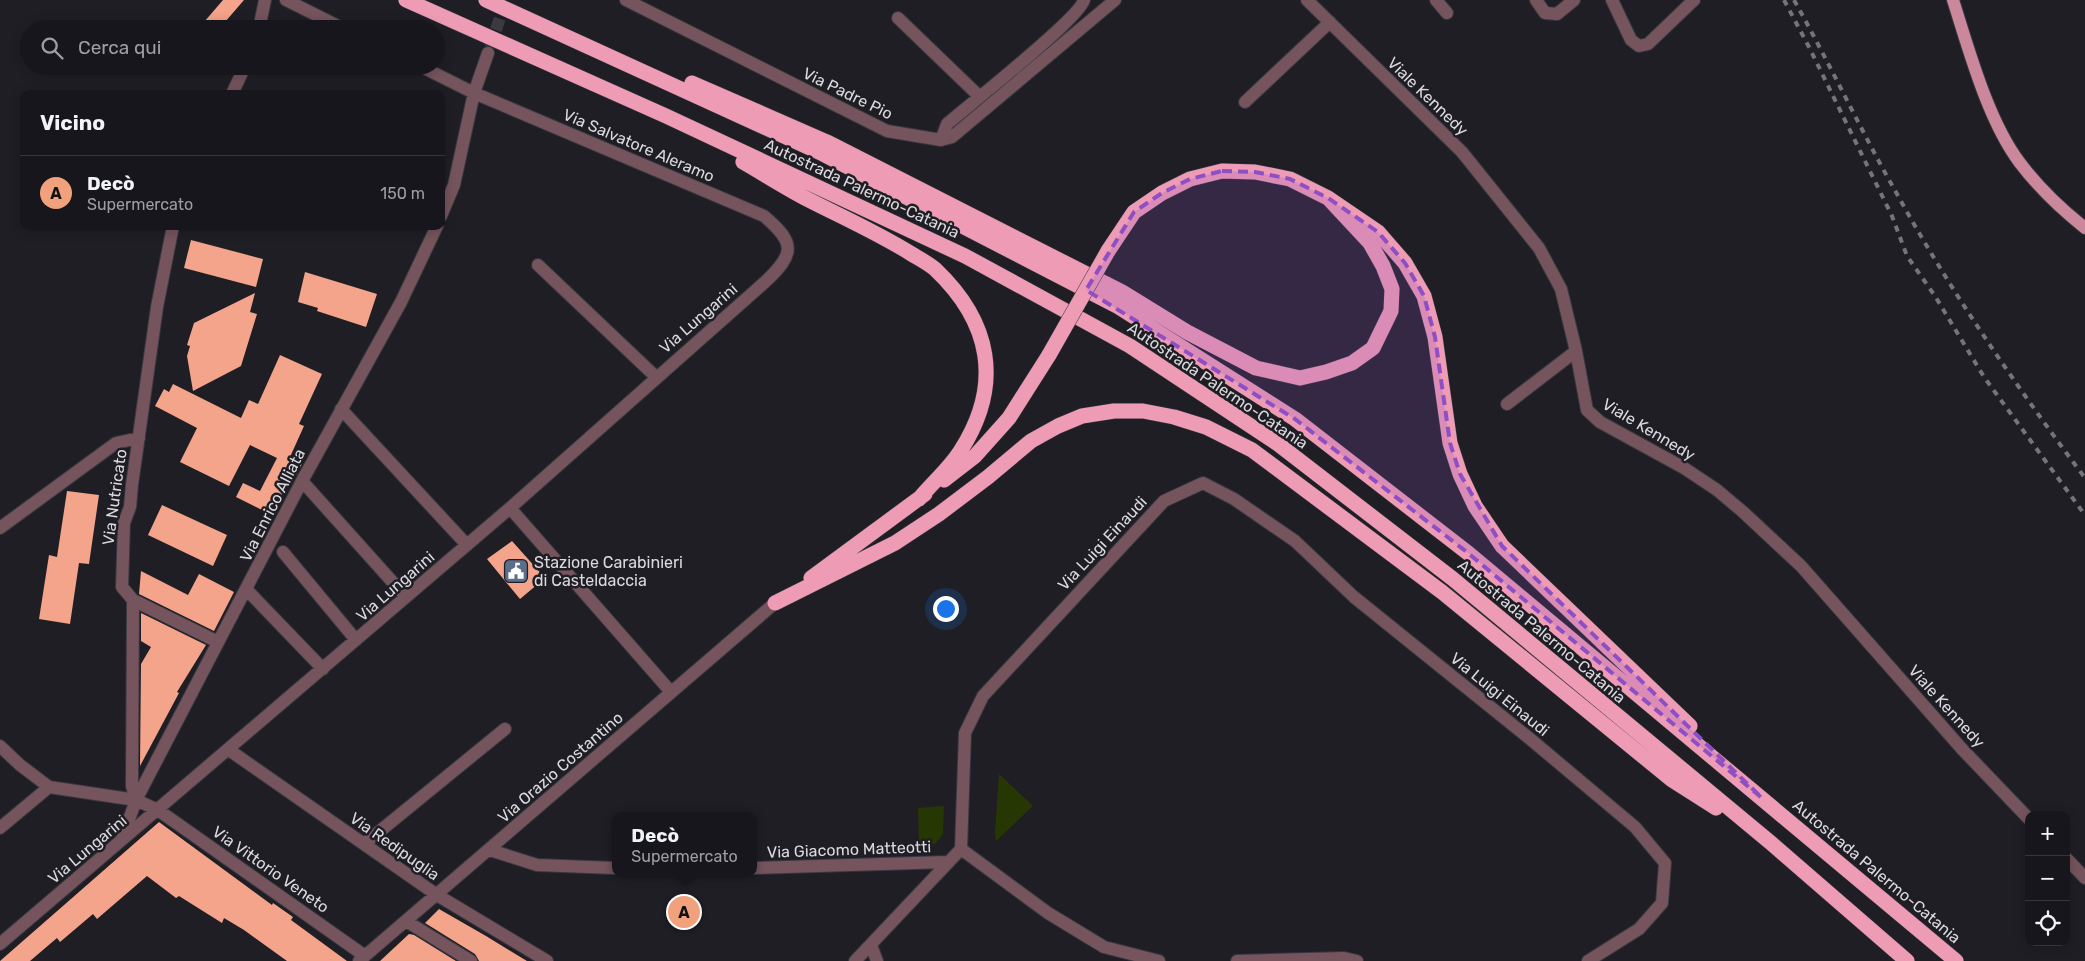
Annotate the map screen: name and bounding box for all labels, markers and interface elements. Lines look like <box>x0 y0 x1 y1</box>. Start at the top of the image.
search box <box>20 20 445 75</box>
icon: search <box>38 34 66 62</box>
text: Cerca qui <box>78 36 161 59</box>
street label: Viale Kennedy <box>1383 53 1472 140</box>
street label: Via Padre Pio <box>800 64 896 123</box>
street label: Via Salvatore Aleramo <box>560 105 717 186</box>
text: Vicino <box>40 110 105 135</box>
street label: Autostrada Palermo-Catania <box>761 135 962 242</box>
text: Decò <box>87 172 135 195</box>
text: A <box>50 184 62 203</box>
text: 150 m <box>380 184 425 203</box>
text: Supermercato <box>87 195 193 214</box>
street label: Via Lungarini <box>655 279 741 357</box>
street label: Autostrada Palermo-Catania <box>1124 318 1311 453</box>
street label: Viale Kennedy <box>1599 394 1699 465</box>
street label: Via Enrico Alliata <box>236 446 309 565</box>
street label: Via Nutricato <box>98 448 131 546</box>
street label: Via Luigi Einaudi <box>1054 492 1151 594</box>
street label: Via Lungarini <box>352 547 438 625</box>
place label: Stazione Carabinieri di Casteldaccia <box>534 553 683 590</box>
street label: Autostrada Palermo-Catania <box>1454 556 1629 707</box>
public building icon: Stazione Carabinieri di Casteldaccia <box>503 558 529 584</box>
your location <box>933 596 959 622</box>
street label: Via Luigi Einaudi <box>1446 649 1553 740</box>
street label: Viale Kennedy <box>1905 661 1989 752</box>
street label: Via Orazio Costantino <box>494 708 627 827</box>
street label: Autostrada Palermo-Catania <box>1789 796 1964 947</box>
street label: Via Redipuglia <box>346 808 443 884</box>
street label: Via Lungarini <box>44 811 131 888</box>
map controls <box>2025 811 2070 946</box>
button: + <box>2025 811 2070 856</box>
popup <box>612 812 757 877</box>
street label: Via Vittorio Veneto <box>209 822 333 917</box>
text: Decò <box>631 824 679 847</box>
street label: Via Giacomo Matteotti <box>767 837 932 862</box>
text: Supermercato <box>631 847 738 866</box>
button: − <box>2025 856 2070 901</box>
pin: A <box>668 893 700 931</box>
button: locate <box>2025 901 2070 946</box>

